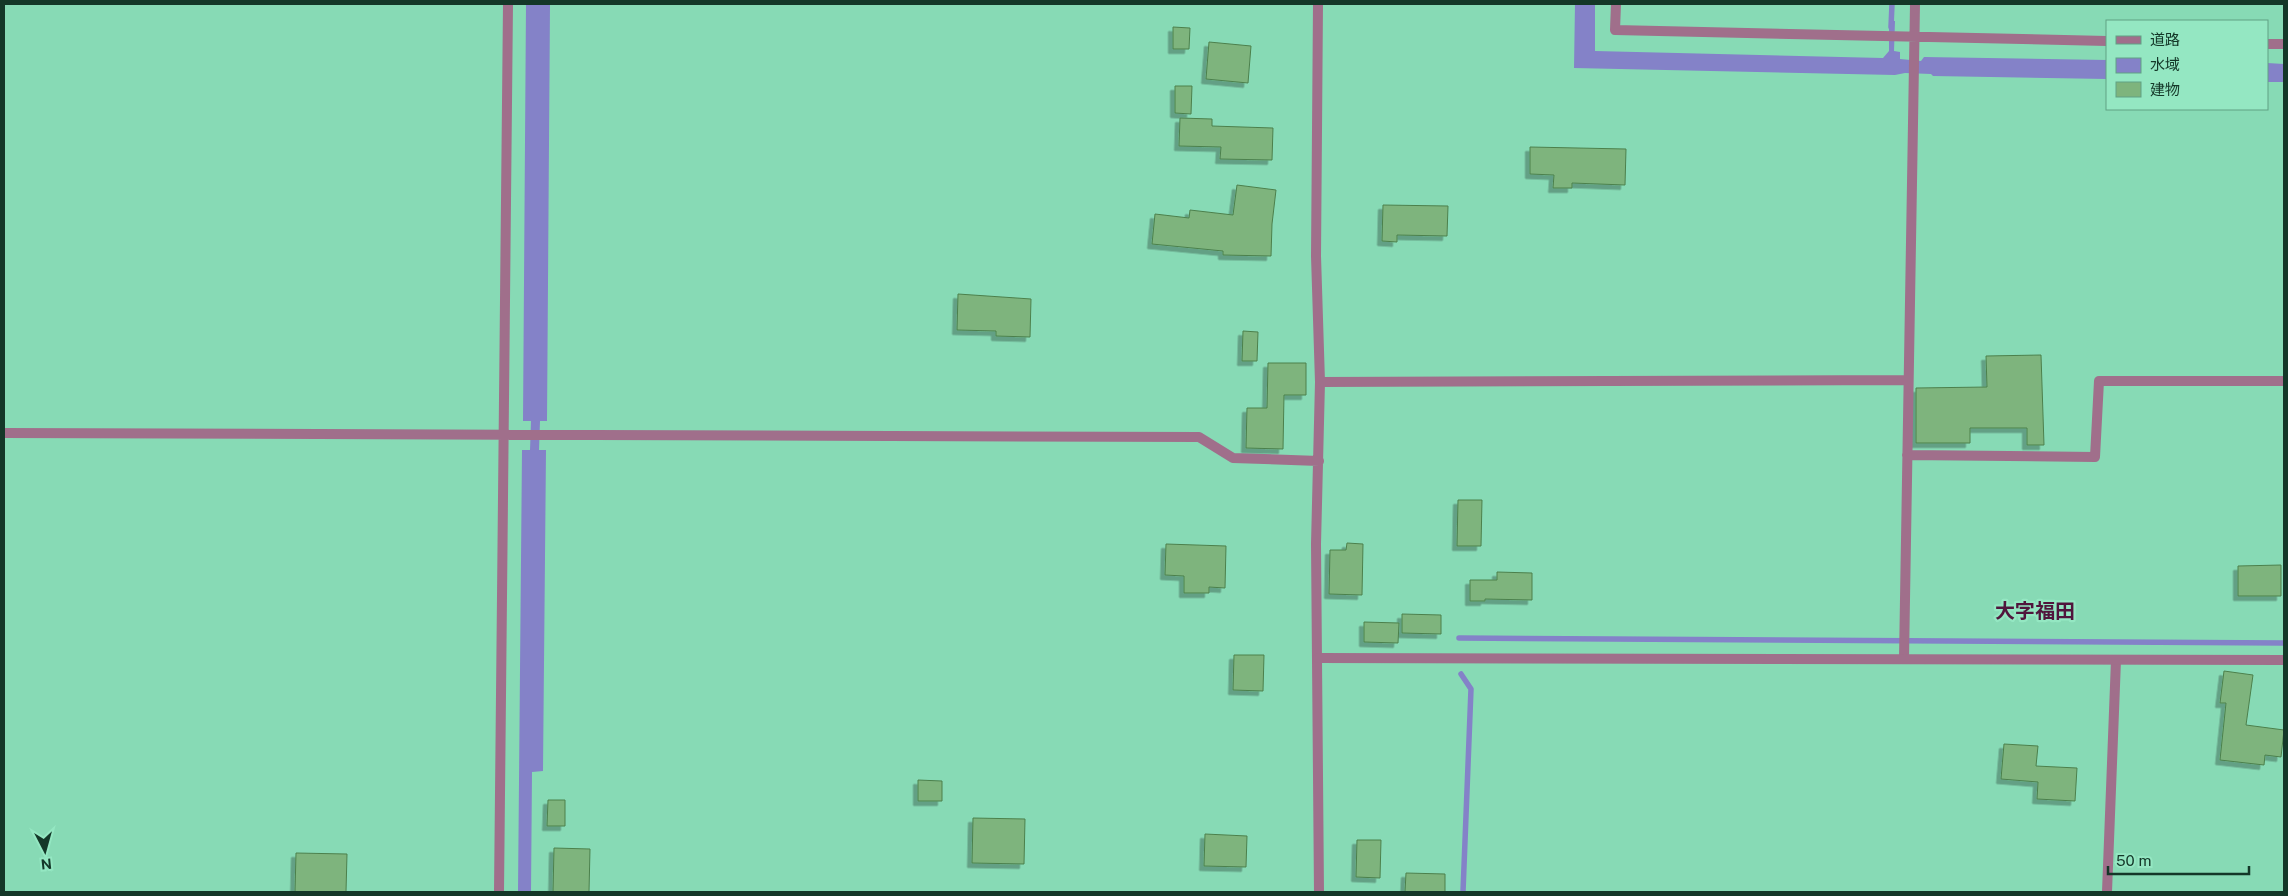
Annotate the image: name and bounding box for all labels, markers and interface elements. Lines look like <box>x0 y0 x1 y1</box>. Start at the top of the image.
legend <box>2106 20 2268 110</box>
text: 道路 <box>2150 31 2180 48</box>
text: 水域 <box>2150 56 2180 73</box>
text: 建物 <box>2150 81 2180 98</box>
district label: 大字福田 <box>1995 599 2075 623</box>
north arrow <box>20 826 70 876</box>
scale bar <box>2108 844 2249 876</box>
text: 50 m <box>2116 852 2151 869</box>
text: N <box>40 855 53 872</box>

